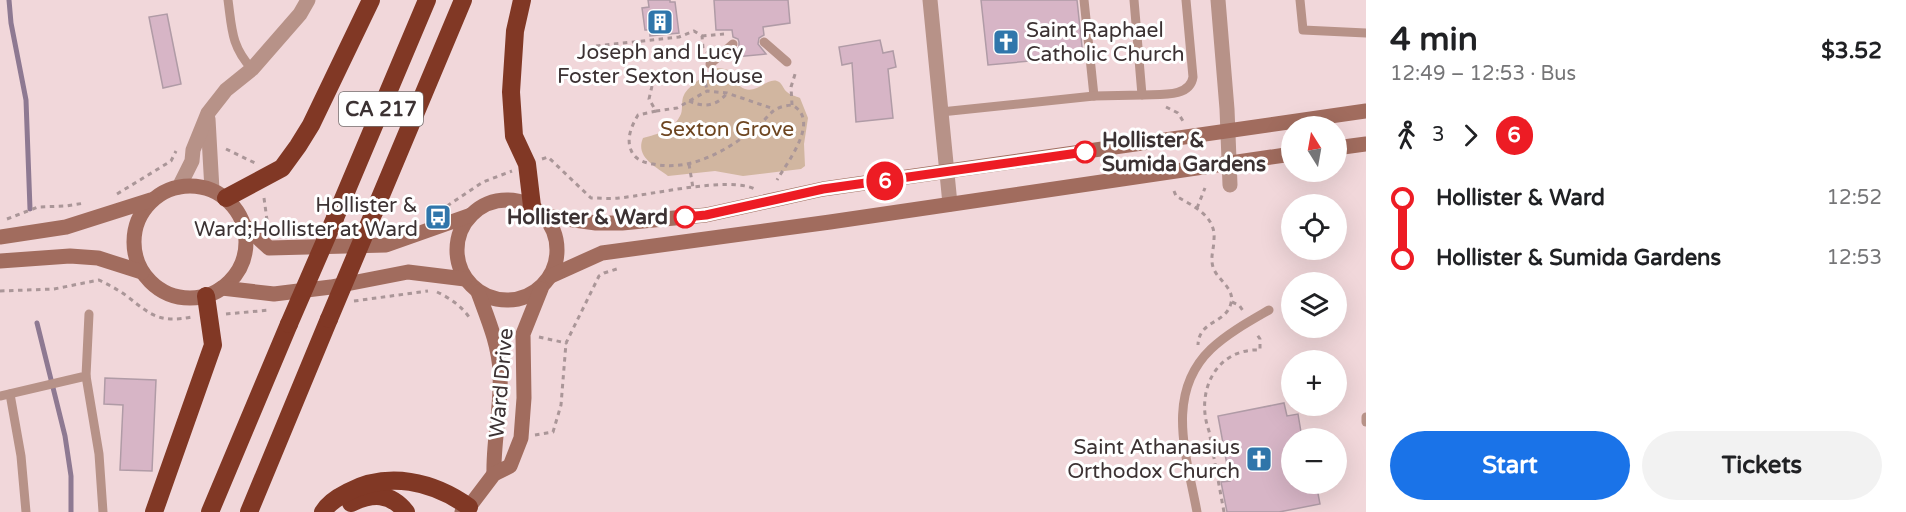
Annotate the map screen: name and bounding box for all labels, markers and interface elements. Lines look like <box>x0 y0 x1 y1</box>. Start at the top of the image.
building icon: Joseph and Lucy Foster Sexton House <box>645 7 675 37</box>
place label: Saint Raphael Catholic Church <box>1026 18 1185 67</box>
text: 4 min <box>1390 20 1478 59</box>
church icon: Saint Raphael Catholic Church <box>991 27 1021 57</box>
text: $3.52 <box>1821 38 1882 64</box>
place label: Joseph and Lucy Foster Sexton House <box>557 40 763 89</box>
text: 12:49 – 12:53 · Bus <box>1390 62 1576 86</box>
road number: CA 217 <box>339 92 423 126</box>
north arrow <box>1281 116 1347 182</box>
map controls <box>1281 116 1347 494</box>
park label: Sexton Grove <box>660 117 794 142</box>
icon: walk <box>1390 119 1423 152</box>
icon: forward <box>1454 119 1487 152</box>
text: 3 <box>1432 123 1445 147</box>
text: 6 <box>1508 123 1521 148</box>
place label: Hollister & Sumida Gardens <box>1102 128 1266 177</box>
marker: Hollister & Sumida Gardens <box>1074 141 1096 163</box>
line badge: 6 <box>866 162 904 201</box>
text: 6 <box>878 169 892 194</box>
text: Hollister & Ward <box>1436 185 1605 211</box>
text: 12:52 <box>1827 186 1882 210</box>
place label: Hollister & Ward;Hollister at Ward <box>194 193 418 242</box>
button: locate <box>1281 194 1347 260</box>
bus stop icon: Hollister & Ward;Hollister at Ward <box>423 202 453 232</box>
place label: Hollister & Ward <box>507 205 668 230</box>
marker: Hollister & Ward <box>674 206 696 228</box>
text: Hollister & Sumida Gardens <box>1436 245 1721 271</box>
text: 12:53 <box>1827 246 1882 270</box>
button: layers <box>1281 272 1347 338</box>
street label: Ward Drive <box>484 327 519 439</box>
button: + <box>1281 350 1347 416</box>
button: − <box>1281 428 1347 494</box>
button: Start <box>1390 431 1630 500</box>
button: Tickets <box>1642 431 1882 500</box>
place label: Saint Athanasius Orthodox Church <box>1067 435 1240 484</box>
church icon: Saint Athanasius Orthodox Church <box>1244 444 1274 474</box>

